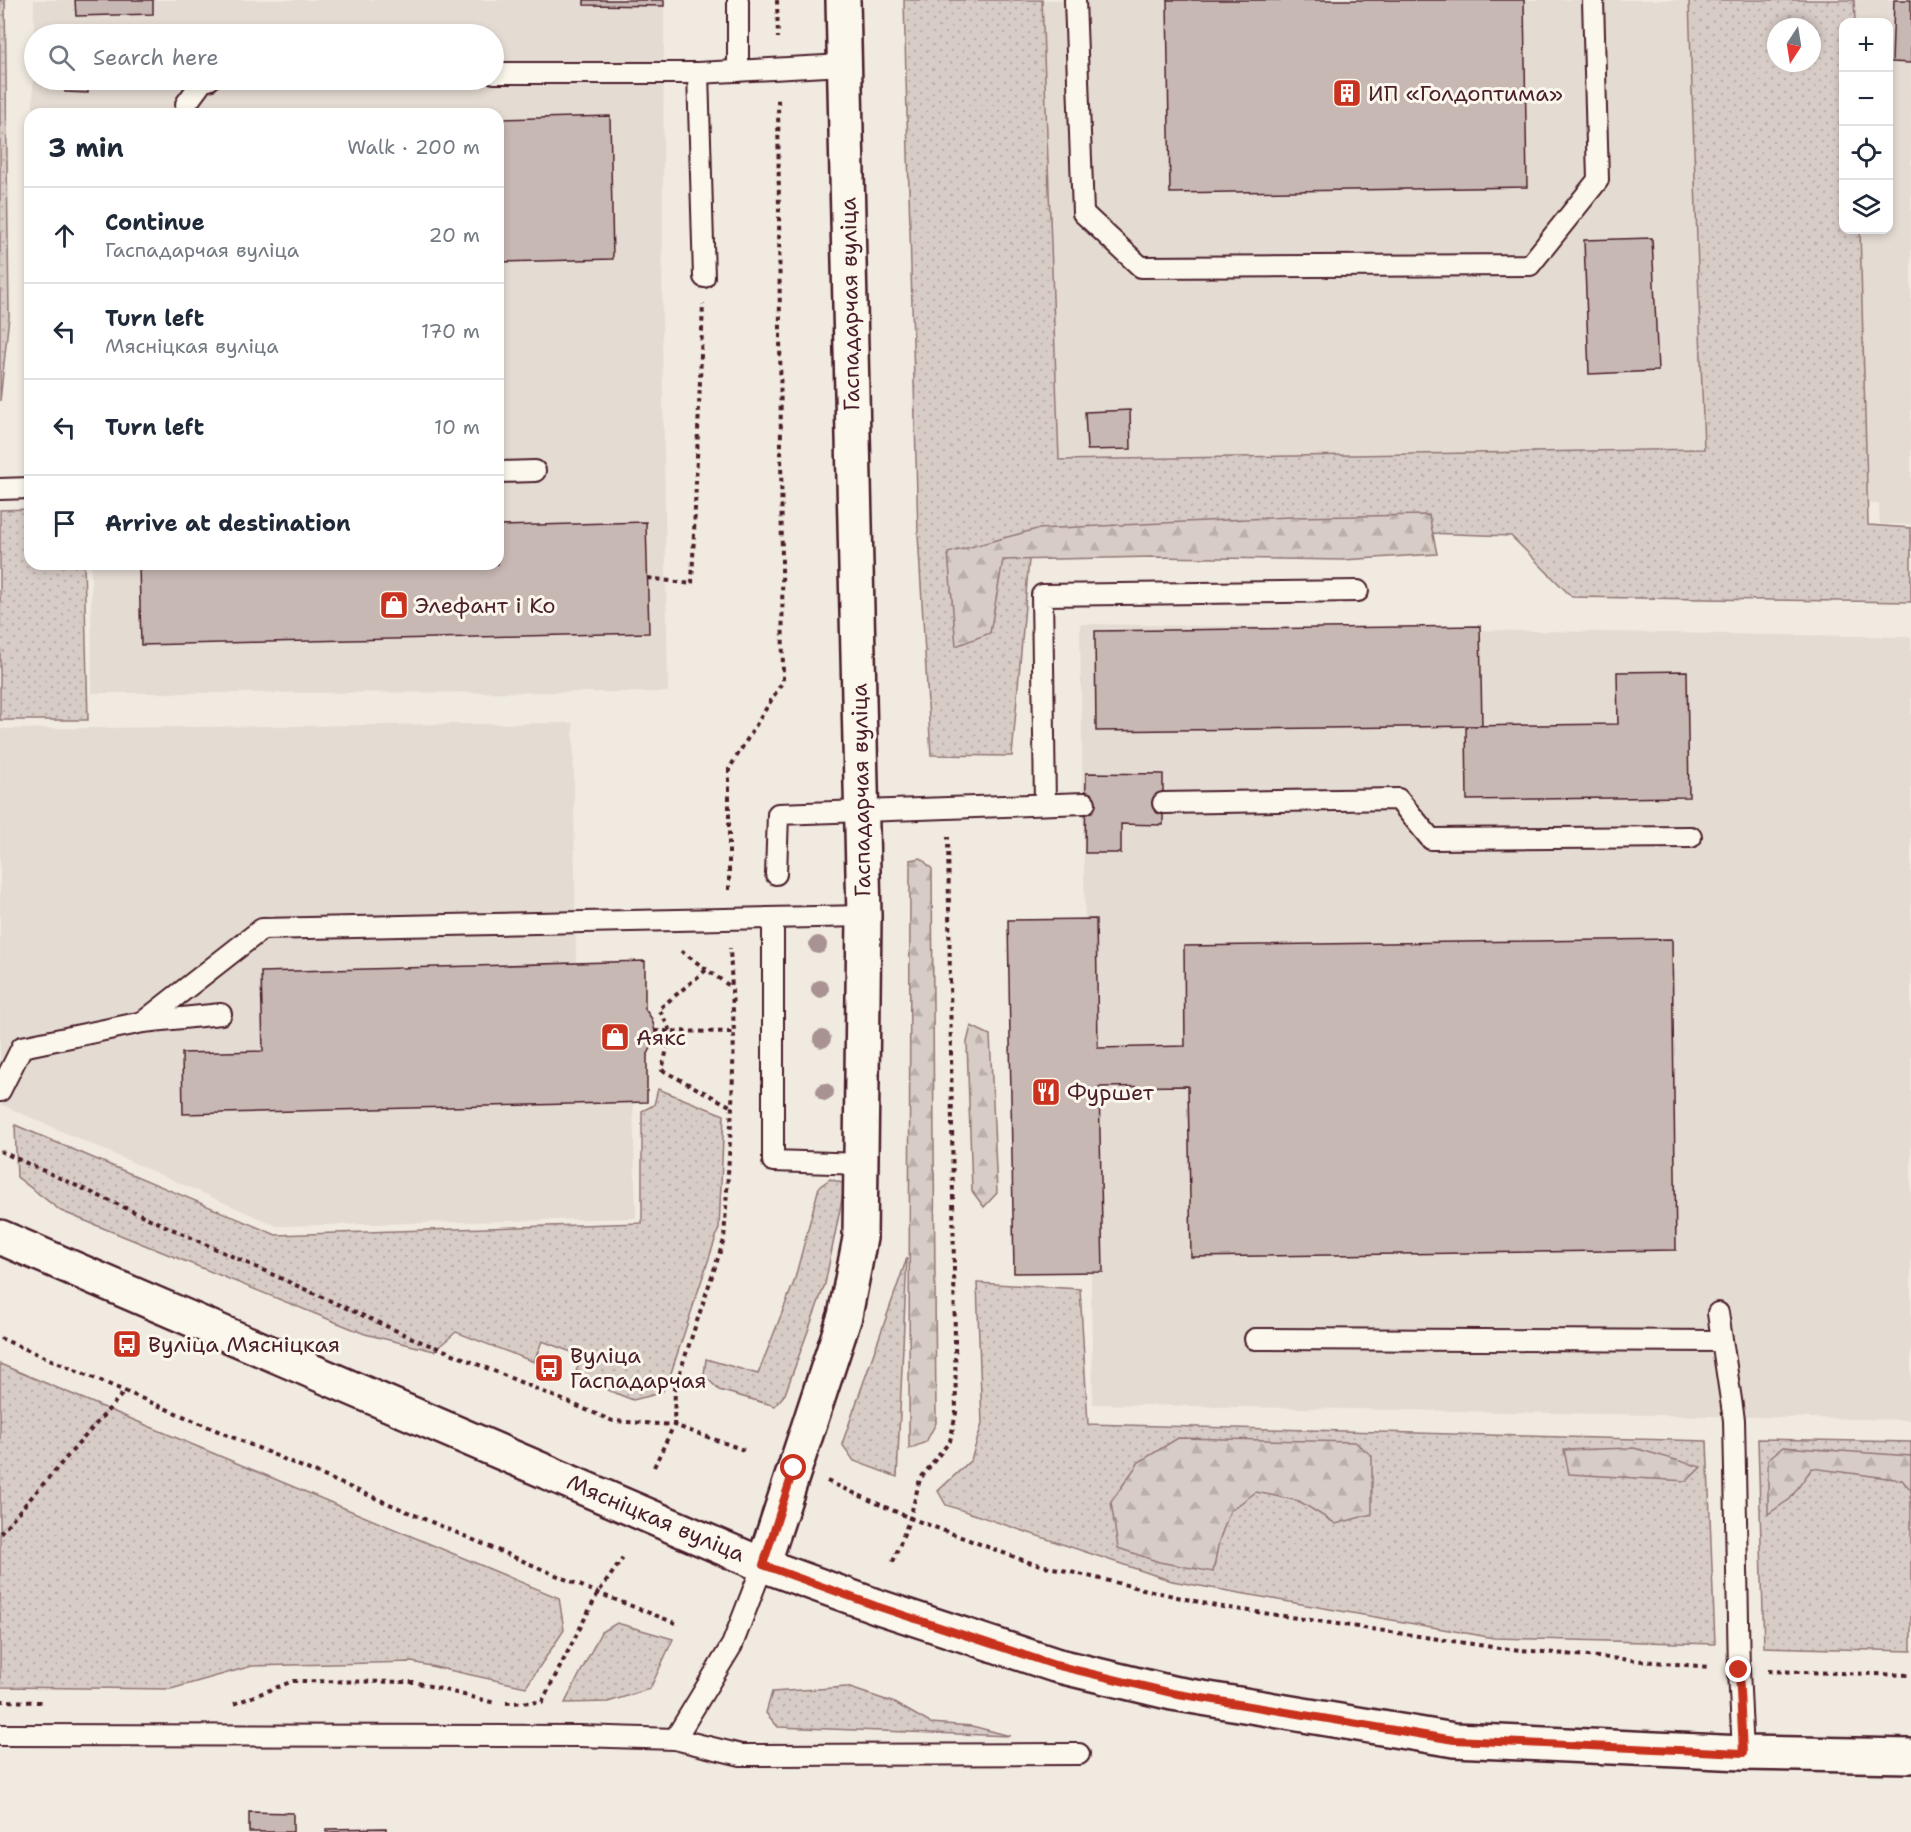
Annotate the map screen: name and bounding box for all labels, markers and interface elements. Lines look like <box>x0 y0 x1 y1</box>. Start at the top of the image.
north arrow <box>1767 18 1821 72</box>
map controls <box>1839 18 1893 234</box>
button: + <box>1839 18 1893 72</box>
search box <box>24 24 504 90</box>
icon: search <box>45 41 78 74</box>
text: Search here <box>93 43 219 72</box>
button: − <box>1839 72 1893 126</box>
building icon: ИП «Голдоптима» <box>1331 77 1363 109</box>
place label: ИП «Голдоптима» <box>1368 79 1563 108</box>
button: locate <box>1839 126 1893 180</box>
text: 3 min <box>48 130 124 165</box>
text: Walk · 200 m <box>347 134 480 160</box>
button: layers <box>1839 180 1893 234</box>
street label: Гаспадарчая вуліца <box>834 197 866 411</box>
text: Continue <box>105 208 205 237</box>
icon: ahead <box>48 219 81 252</box>
text: 20 m <box>429 222 480 248</box>
text: Гаспадарчая вуліца <box>105 237 299 263</box>
text: Turn left <box>105 304 204 333</box>
icon: left <box>48 315 81 348</box>
text: 170 m <box>421 318 480 344</box>
text: Мясніцкая вуліца <box>105 333 279 359</box>
icon: left <box>48 411 81 444</box>
text: Turn left <box>105 413 204 442</box>
text: 10 m <box>434 414 480 440</box>
icon: arrive <box>48 507 81 540</box>
text: Arrive at destination <box>105 509 351 538</box>
shop icon: Элефант і Ко <box>378 589 410 621</box>
place label: Элефант і Ко <box>415 591 556 620</box>
street label: Гаспадарчая вуліца <box>845 683 877 897</box>
shop icon: Аякс <box>599 1021 631 1053</box>
place label: Аякс <box>636 1023 686 1052</box>
restaurant icon: Фуршет <box>1030 1076 1062 1108</box>
place label: Фуршет <box>1067 1078 1155 1107</box>
bus stop icon: Вуліца Мясніцкая <box>111 1328 143 1360</box>
place label: Вуліца Мясніцкая <box>148 1330 340 1359</box>
place label: Вуліца Гаспадарчая <box>570 1341 707 1395</box>
bus stop icon: Вуліца Гаспадарчая <box>533 1352 565 1384</box>
route start <box>780 1454 806 1480</box>
street label: Мясніцкая вуліца <box>562 1467 750 1569</box>
route end <box>1725 1656 1751 1682</box>

